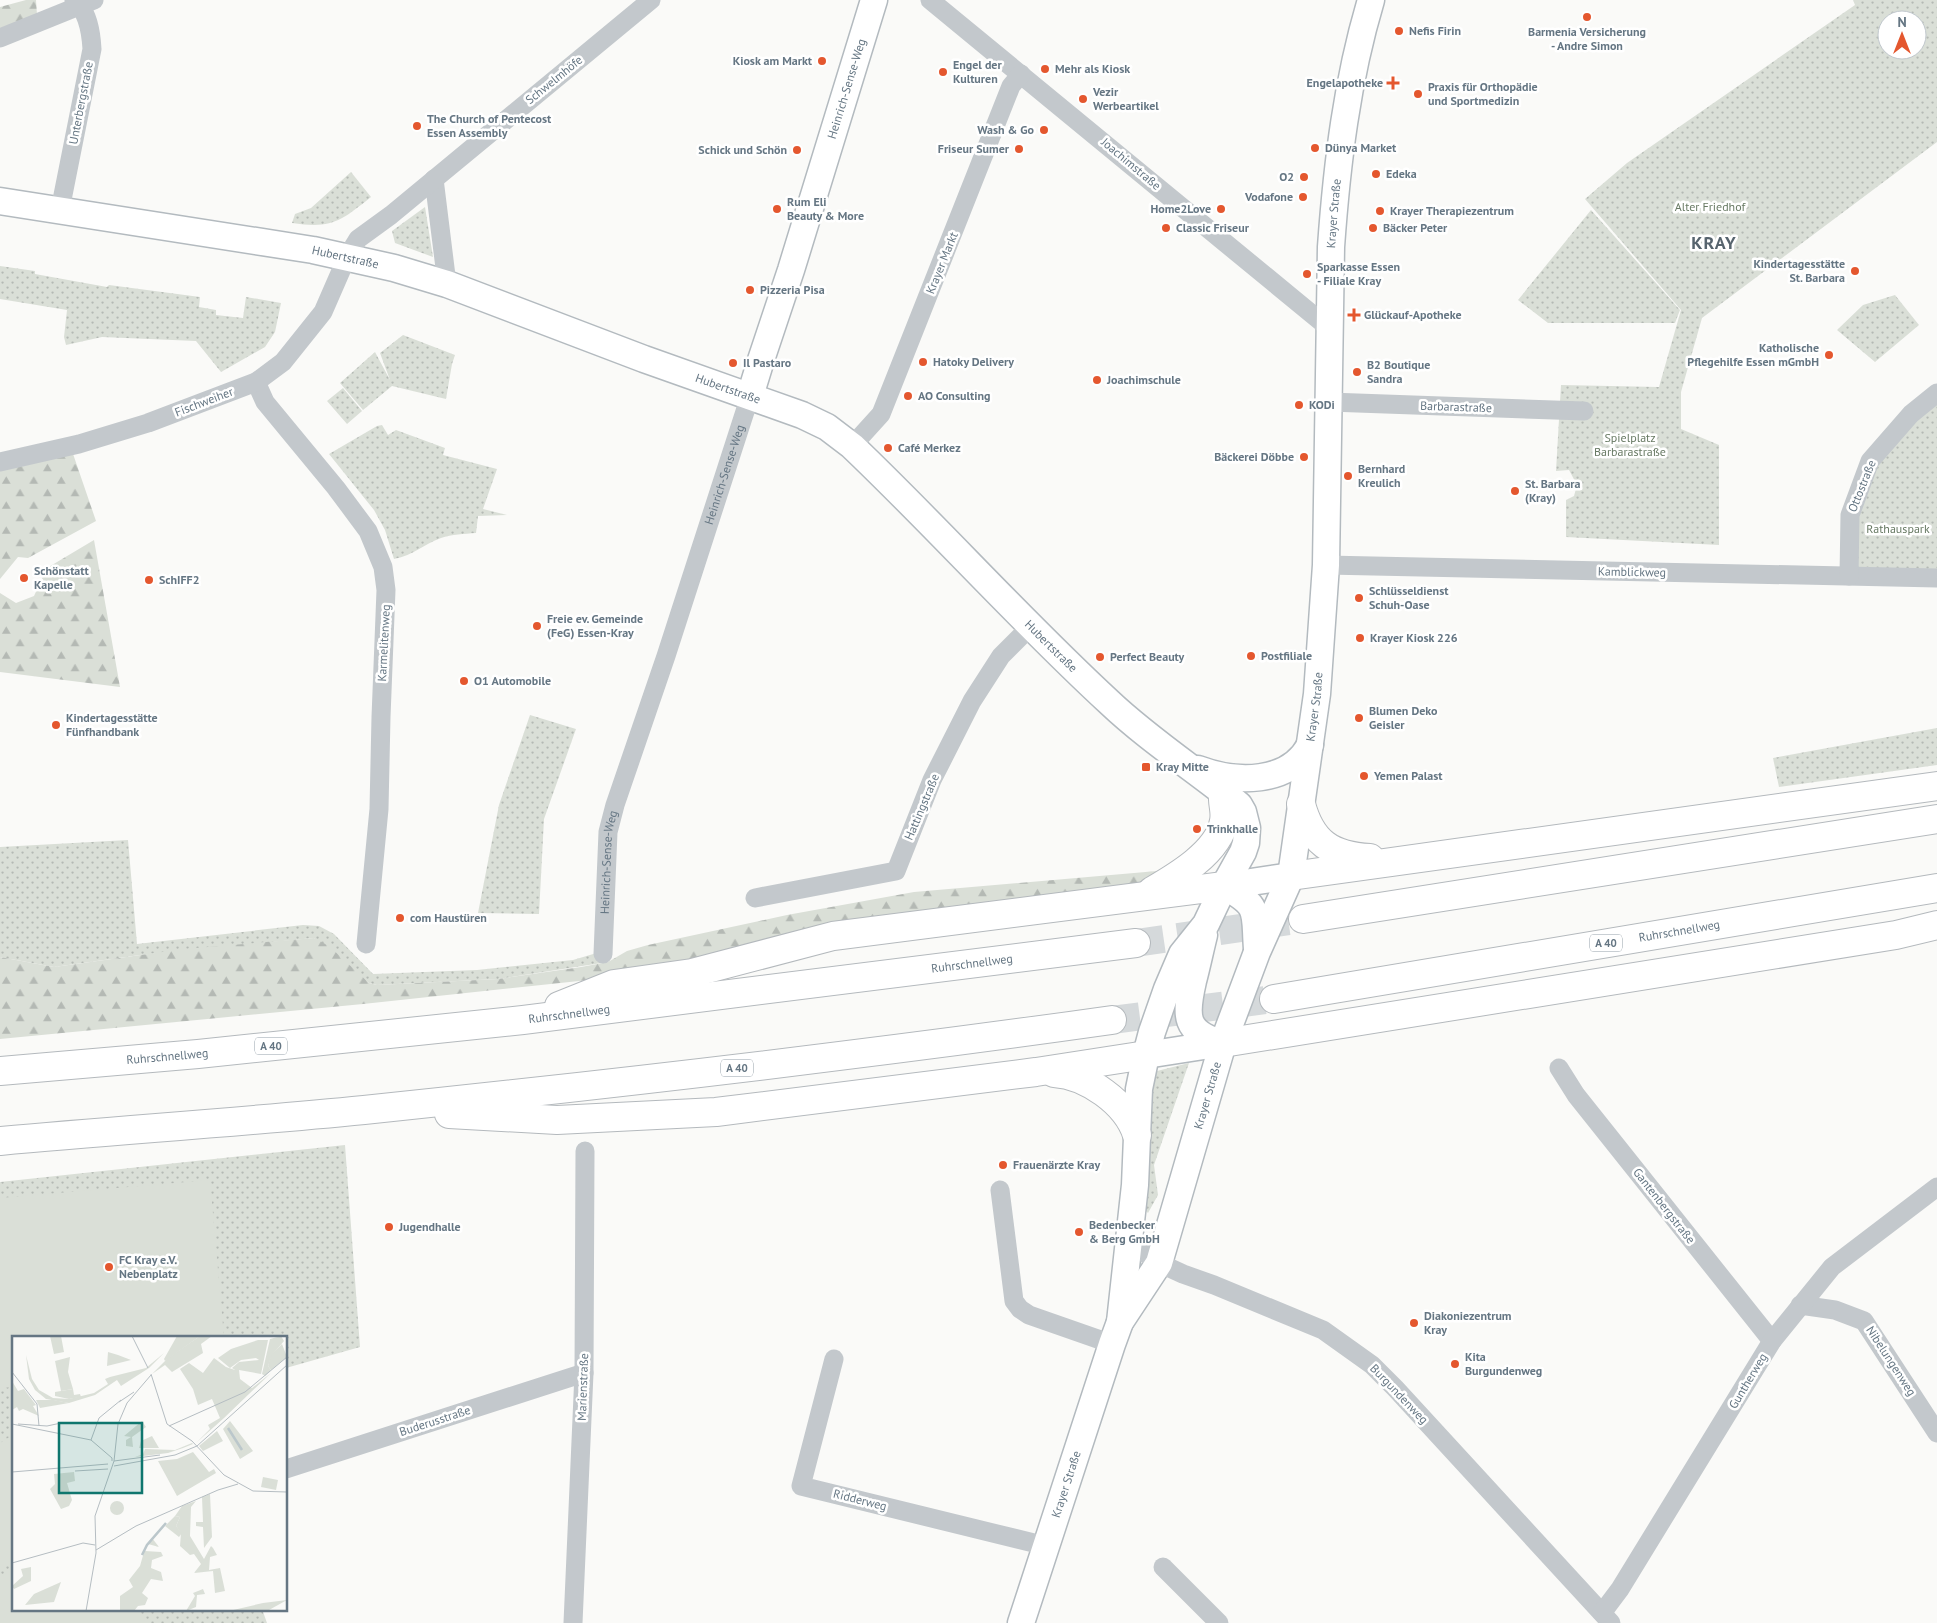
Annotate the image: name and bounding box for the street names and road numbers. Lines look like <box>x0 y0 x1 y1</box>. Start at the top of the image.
street label: Heinrich-Sense-Weg <box>824 37 869 141</box>
street label: Schwelmhöfe <box>522 52 585 107</box>
street label: Unterbergstraße <box>65 60 96 146</box>
street label: Joachimstraße <box>1098 134 1164 193</box>
street label: Krayer Straße <box>1323 178 1344 249</box>
street label: Krayer Markt <box>922 230 961 296</box>
street label: Hubertstraße <box>311 242 380 271</box>
street label: Hubertstraße <box>694 370 763 407</box>
street label: Fischweiher <box>173 384 235 420</box>
street label: Barbarastraße <box>1420 398 1492 415</box>
street label: Heinrich-Sense-Weg <box>701 423 747 526</box>
street label: Ottostraße <box>1844 458 1879 514</box>
street label: Kamblickweg <box>1598 563 1666 580</box>
street label: Karmelitenweg <box>374 604 393 682</box>
street label: Hubertstraße <box>1022 617 1081 675</box>
street label: Krayer Straße <box>1302 672 1326 742</box>
street label: Hattingstraße <box>901 771 942 842</box>
street label: Heinrich-Sense-Weg <box>597 809 620 914</box>
street label: Ruhrschnellweg <box>1638 916 1721 945</box>
road number: A 40 <box>1590 934 1622 951</box>
street label: Ruhrschnellweg <box>930 951 1014 976</box>
street label: Ruhrschnellweg <box>527 1001 611 1026</box>
road number: A 40 <box>255 1038 287 1054</box>
street label: Ruhrschnellweg <box>126 1045 209 1067</box>
road number: A 40 <box>721 1060 753 1076</box>
street label: Krayer Straße <box>1190 1060 1224 1131</box>
street label: Gantenbergstraße <box>1630 1165 1699 1247</box>
street label: Nibelungenweg <box>1863 1323 1920 1399</box>
street label: Guntherweg <box>1725 1350 1770 1411</box>
street label: Marienstraße <box>574 1353 591 1421</box>
street label: Burgundenweg <box>1367 1361 1432 1427</box>
street label: Buderusstraße <box>397 1402 472 1439</box>
street label: Krayer Straße <box>1048 1449 1084 1519</box>
street label: Ridderweg <box>832 1486 888 1513</box>

